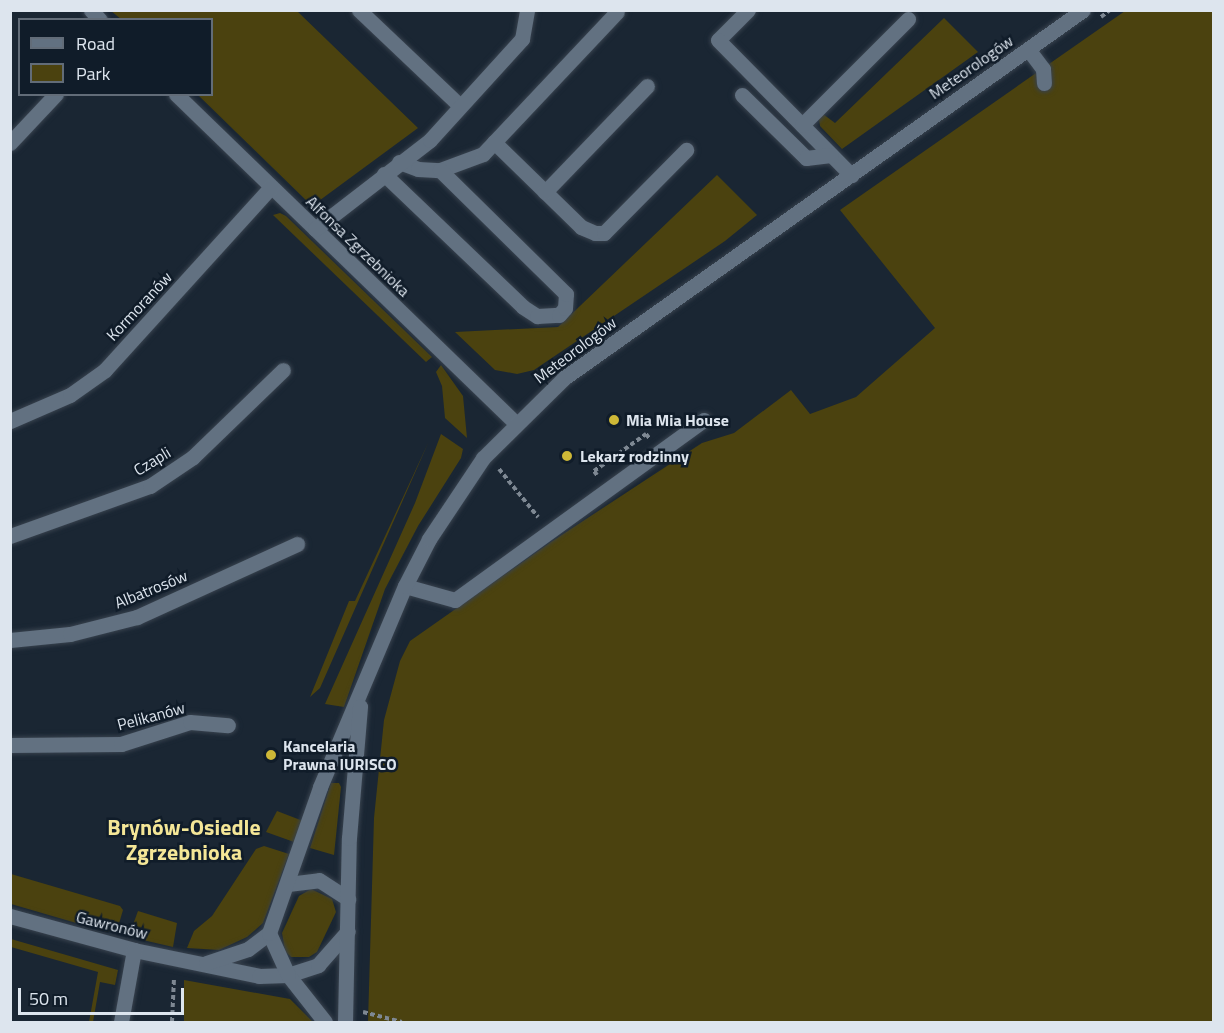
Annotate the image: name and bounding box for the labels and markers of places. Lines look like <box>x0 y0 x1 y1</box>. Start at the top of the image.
place label: Mia Mia House <box>626 410 729 430</box>
marker: Mia Mia House <box>607 413 621 427</box>
place label: Lekarz rodzinny <box>580 446 689 466</box>
marker: Lekarz rodzinny <box>558 447 576 465</box>
place label: Kancelaria Prawna IURISCO <box>283 736 397 774</box>
marker: Kancelaria Prawna IURISCO <box>264 748 278 762</box>

